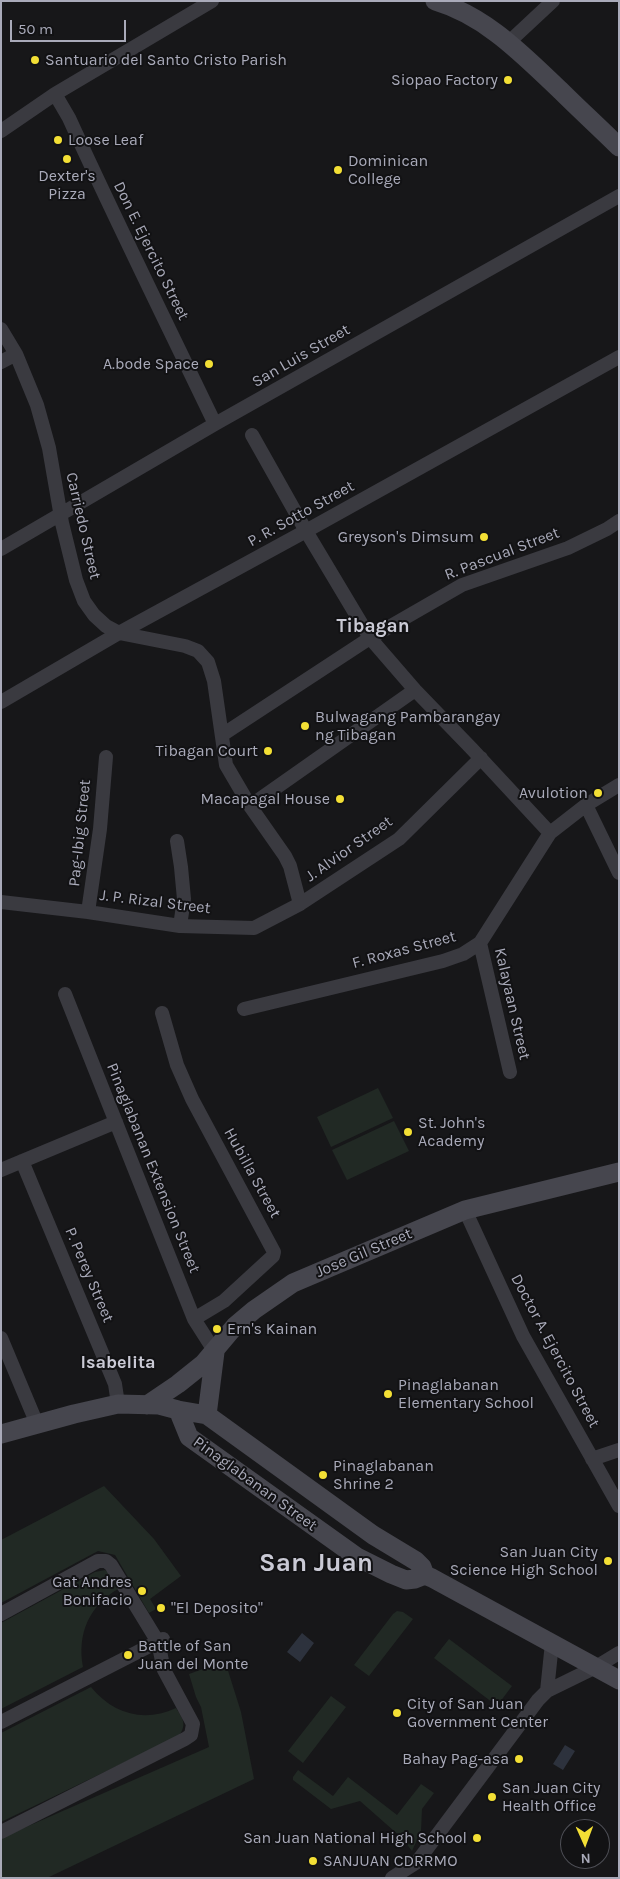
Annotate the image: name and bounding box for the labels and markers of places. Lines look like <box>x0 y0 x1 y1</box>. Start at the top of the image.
place label: Santuario del Santo Cristo Parish <box>45 50 287 70</box>
marker: Santuario del Santo Cristo Parish <box>29 54 41 66</box>
place label: Siopao Factory <box>391 70 498 90</box>
marker: Siopao Factory <box>502 74 514 86</box>
place label: Loose Leaf <box>68 130 143 150</box>
marker: Loose Leaf <box>52 134 64 146</box>
place label: Dominican College <box>348 151 428 189</box>
marker: Dexter's Pizza <box>61 153 73 165</box>
marker: Dominican College <box>332 164 344 176</box>
place label: Dexter's Pizza <box>38 166 96 204</box>
place label: A.bode Space <box>103 354 199 374</box>
marker: A.bode Space <box>203 358 215 370</box>
place label: Greyson's Dimsum <box>338 527 474 547</box>
marker: Greyson's Dimsum <box>478 531 490 543</box>
place label: Bulwagang Pambarangay ng Tibagan <box>315 707 500 745</box>
marker: Bulwagang Pambarangay ng Tibagan <box>299 720 311 732</box>
place label: Tibagan Court <box>156 741 258 761</box>
marker: Tibagan Court <box>262 745 274 757</box>
place label: Avulotion <box>519 783 588 803</box>
marker: Avulotion <box>592 787 604 799</box>
place label: Macapagal House <box>201 789 330 809</box>
marker: Macapagal House <box>334 793 346 805</box>
place label: St. John's Academy <box>418 1113 485 1151</box>
marker: St. John's Academy <box>402 1126 414 1138</box>
place label: Ern's Kainan <box>227 1319 317 1339</box>
marker: Ern's Kainan <box>211 1323 223 1335</box>
place label: Pinaglabanan Elementary School <box>398 1375 534 1413</box>
marker: Pinaglabanan Elementary School <box>382 1388 394 1400</box>
place label: Pinaglabanan Shrine 2 <box>333 1456 434 1494</box>
marker: Pinaglabanan Shrine 2 <box>317 1469 329 1481</box>
place label: San Juan City Science High School <box>450 1542 598 1580</box>
marker: San Juan City Science High School <box>602 1555 614 1567</box>
place label: Gat Andres Bonifacio <box>52 1572 132 1610</box>
marker: Gat Andres Bonifacio <box>136 1585 148 1597</box>
place label: "El Deposito" <box>171 1598 263 1618</box>
marker: "El Deposito" <box>155 1602 167 1614</box>
place label: Battle of San Juan del Monte <box>138 1636 249 1674</box>
marker: Battle of San Juan del Monte <box>122 1649 134 1661</box>
place label: City of San Juan Government Center <box>407 1694 548 1732</box>
marker: City of San Juan Government Center <box>391 1707 403 1719</box>
place label: Bahay Pag-asa <box>402 1749 509 1769</box>
marker: Bahay Pag-asa <box>513 1753 525 1765</box>
place label: San Juan City Health Office <box>502 1778 600 1816</box>
marker: San Juan City Health Office <box>486 1791 498 1803</box>
place label: San Juan National High School <box>243 1828 467 1848</box>
marker: San Juan National High School <box>471 1832 483 1844</box>
place label: SANJUAN CDRRMO <box>323 1851 457 1871</box>
marker: SANJUAN CDRRMO <box>307 1855 319 1867</box>

